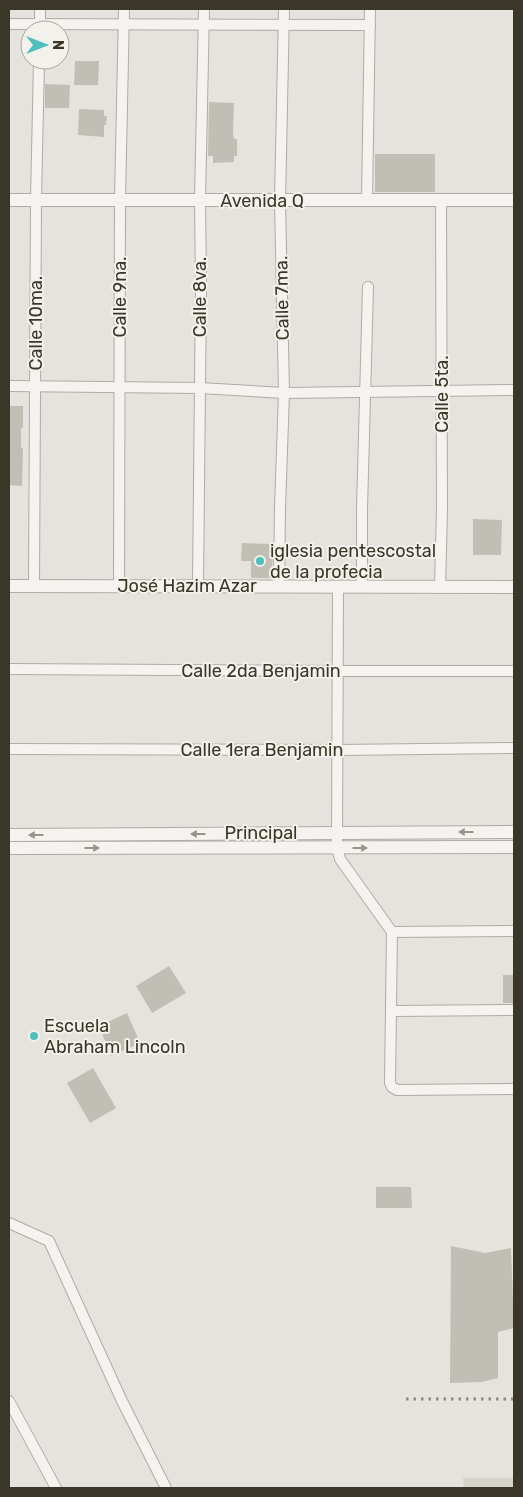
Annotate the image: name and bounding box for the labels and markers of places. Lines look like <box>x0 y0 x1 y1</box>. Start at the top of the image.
place label: iglesia pentescostal de la profecia <box>270 540 436 583</box>
marker: iglesia pentescostal de la profecia <box>254 555 266 567</box>
place label: Escuela Abraham Lincoln <box>44 1015 186 1058</box>
marker: Escuela Abraham Lincoln <box>28 1030 40 1042</box>

